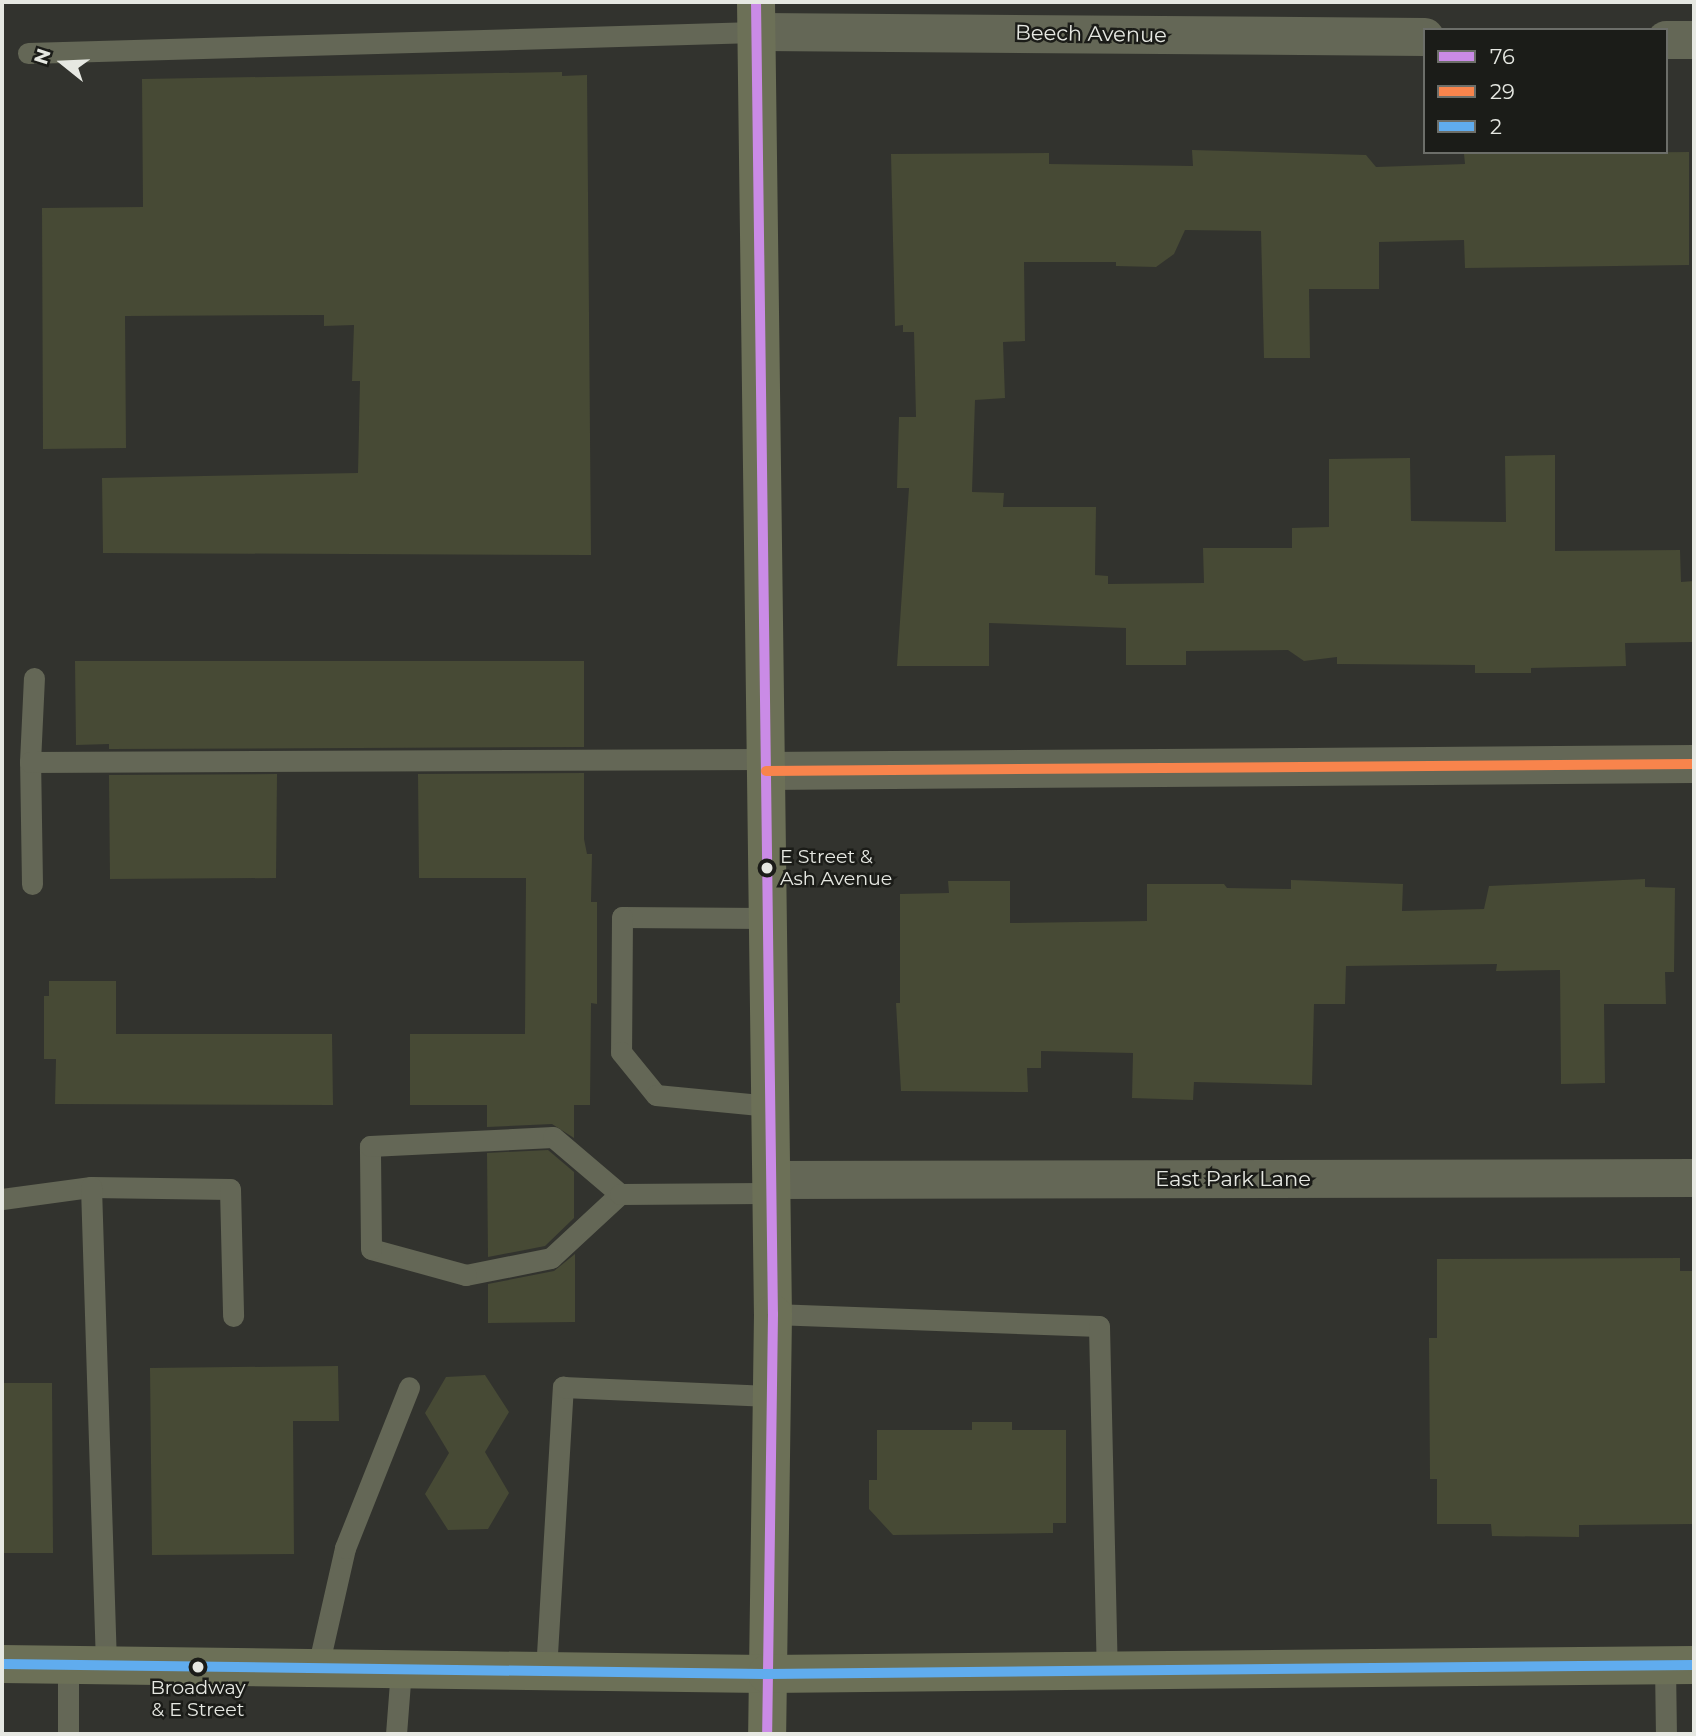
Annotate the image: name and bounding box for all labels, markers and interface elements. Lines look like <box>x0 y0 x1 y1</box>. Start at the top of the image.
street label: Beech Avenue <box>1015 20 1167 48</box>
north arrow <box>28 28 98 98</box>
legend <box>1423 28 1668 154</box>
text: 76 <box>1490 44 1515 69</box>
text: N <box>29 46 56 67</box>
text: 29 <box>1490 79 1515 104</box>
text: 2 <box>1490 114 1502 139</box>
place label: E Street & Ash Avenue <box>780 846 892 890</box>
marker: E Street & Ash Avenue <box>760 861 774 875</box>
street label: East Park Lane <box>1155 1166 1311 1192</box>
marker: Broadway & E Street <box>191 1660 205 1674</box>
place label: Broadway & E Street <box>150 1677 246 1721</box>

